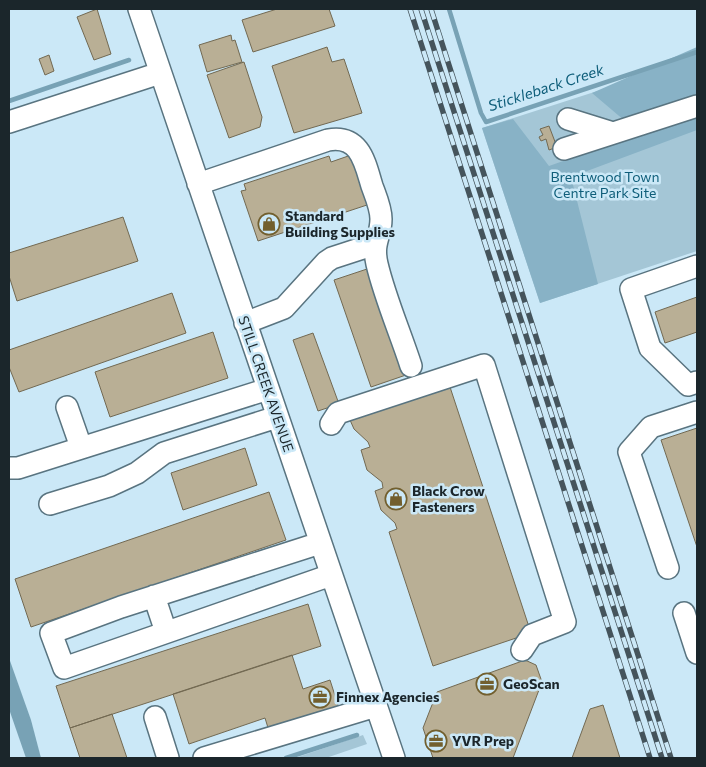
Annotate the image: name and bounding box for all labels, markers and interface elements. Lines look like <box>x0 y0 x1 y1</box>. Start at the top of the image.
water label: Stickleback Creek <box>485 60 607 114</box>
park label: Brentwood Town Centre Park Site <box>550 168 660 201</box>
place label: Standard Building Supplies <box>285 207 396 240</box>
shop icon: Standard Building Supplies <box>257 212 281 236</box>
street label: STILL CREEK AVENUE <box>235 313 298 454</box>
place label: Black Crow Fasteners <box>412 482 485 515</box>
shop icon: Black Crow Fasteners <box>384 487 408 511</box>
office icon: GeoScan <box>475 672 499 696</box>
place label: GeoScan <box>503 675 560 692</box>
office icon: Finnex Agencies <box>308 685 332 709</box>
place label: Finnex Agencies <box>336 688 440 705</box>
office icon: YVR Prep <box>424 729 448 753</box>
place label: YVR Prep <box>452 732 514 749</box>

